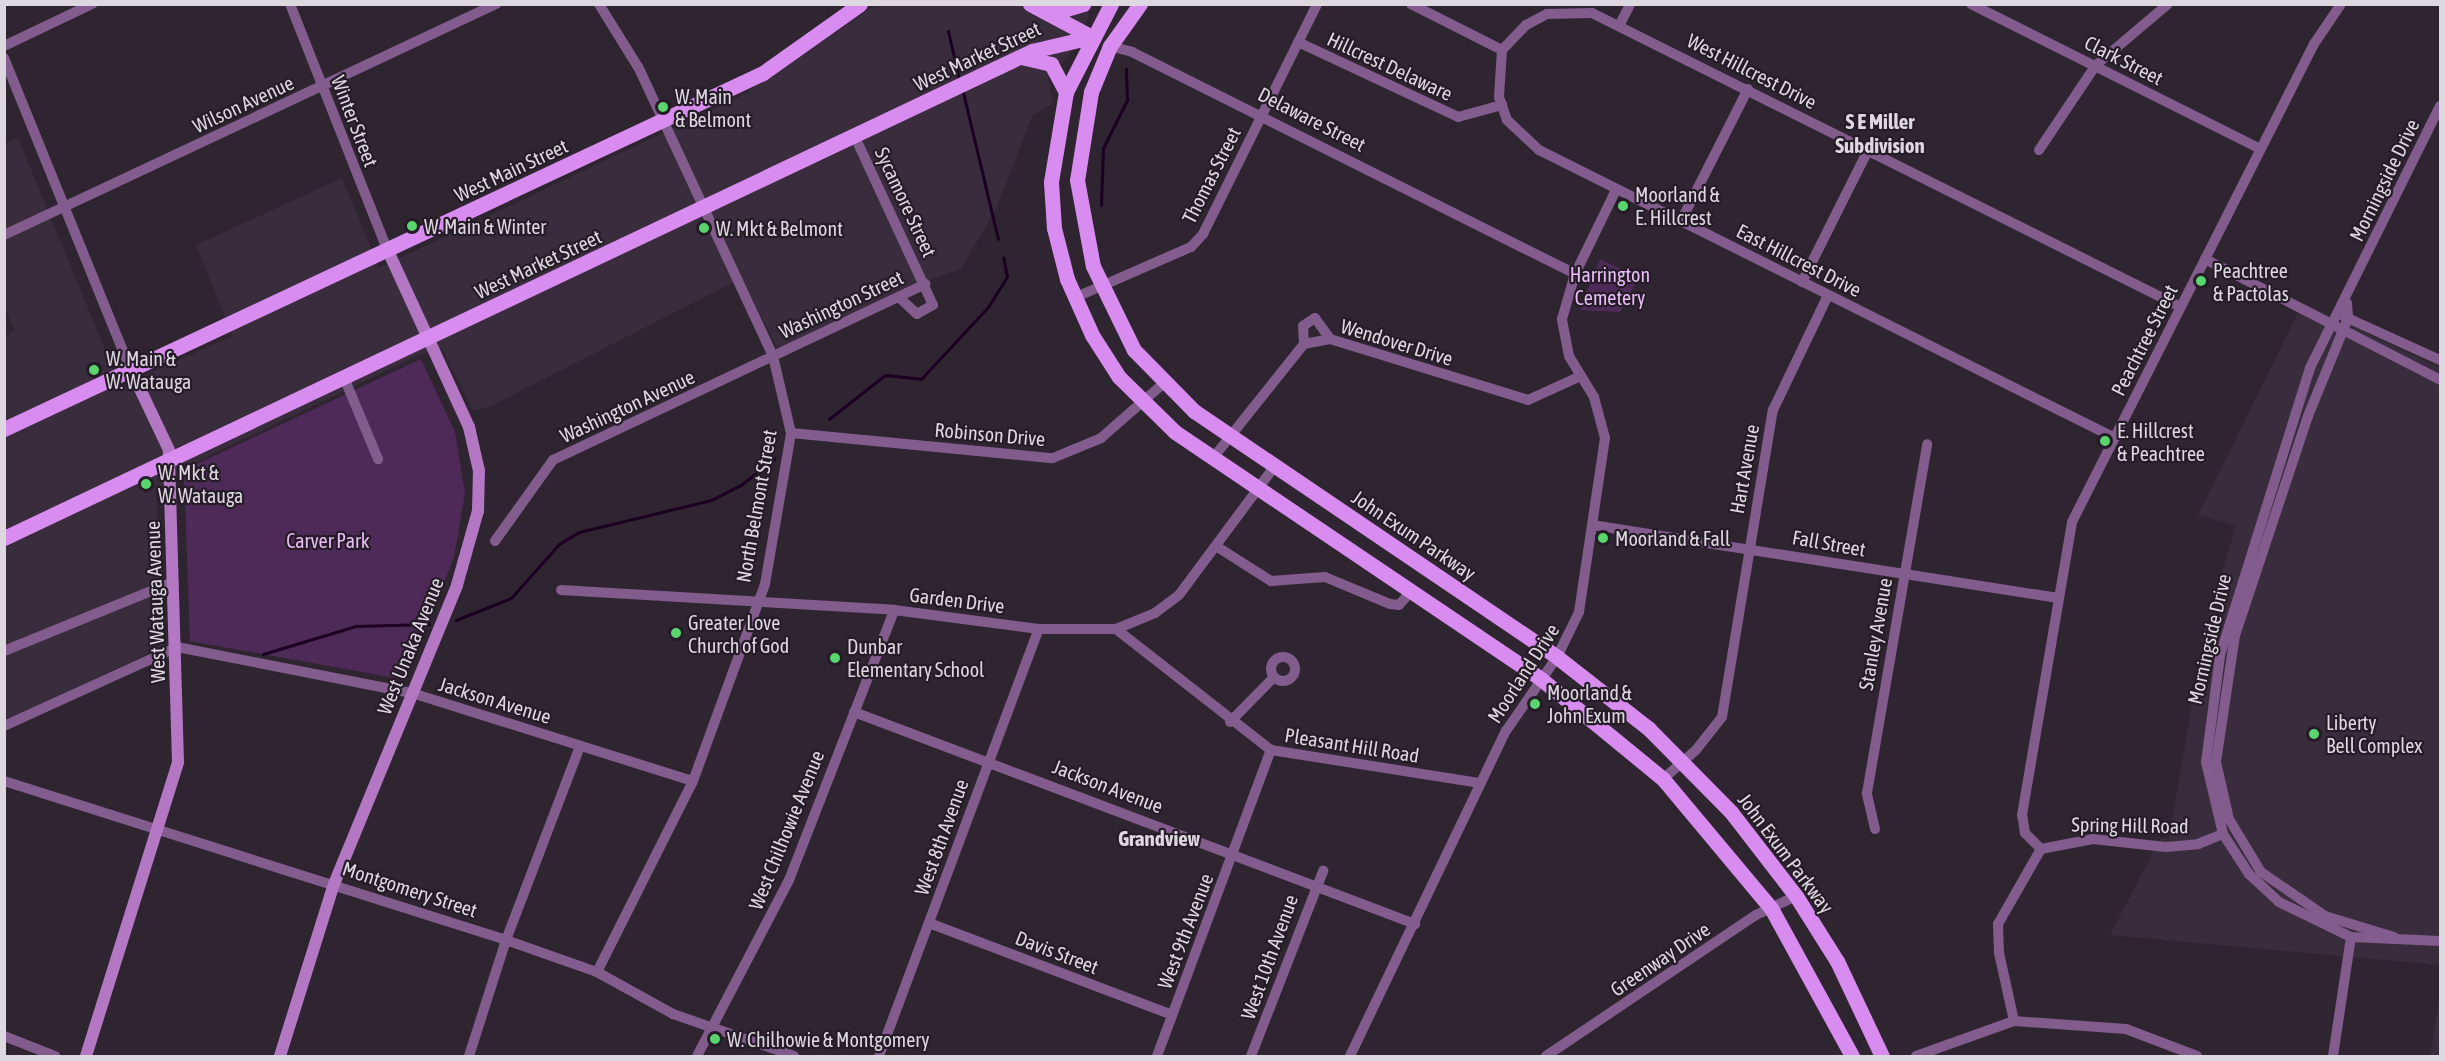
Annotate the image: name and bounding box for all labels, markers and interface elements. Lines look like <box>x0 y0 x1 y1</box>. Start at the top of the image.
street label: West Market Street <box>910 16 1044 96</box>
street label: Hillcrest Delaware <box>1324 27 1456 105</box>
street label: West Hillcrest Drive <box>1683 28 1821 114</box>
street label: Clark Street <box>2081 30 2167 90</box>
street label: Wilson Avenue <box>189 70 297 138</box>
street label: Winter Street <box>327 72 383 170</box>
street label: Delaware Street <box>1254 82 1370 156</box>
place label: W. Main & Belmont <box>675 84 751 131</box>
marker: W. Main & Belmont <box>656 100 670 114</box>
district label: S E Miller Subdivision <box>1835 108 1925 158</box>
street label: Morningside Drive <box>2344 115 2424 245</box>
street label: Thomas Street <box>1177 123 1245 227</box>
street label: West Main Street <box>451 133 571 207</box>
street label: Sycamore Street <box>870 143 942 261</box>
place label: Moorland & E. Hillcrest <box>1635 183 1720 230</box>
marker: Moorland & E. Hillcrest <box>1616 199 1630 213</box>
place label: W. Main & Winter <box>424 214 546 238</box>
place label: W. Mkt & Belmont <box>716 216 843 240</box>
street label: East Hillcrest Drive <box>1733 218 1865 302</box>
marker: W. Main & Winter <box>405 219 419 233</box>
marker: W. Mkt & Belmont <box>697 221 711 235</box>
street label: West Market Street <box>471 224 605 304</box>
place label: Peachtree & Pactolas <box>2213 258 2289 305</box>
park label: Harrington Cemetery <box>1570 263 1650 310</box>
street label: Washington Street <box>775 265 907 343</box>
marker: Peachtree & Pactolas <box>2194 274 2208 288</box>
street label: Peachtree Street <box>2106 280 2182 400</box>
street label: Wendover Drive <box>1338 314 1456 370</box>
place label: W. Main & W. Watauga <box>106 346 191 393</box>
marker: W. Main & W. Watauga <box>87 363 101 377</box>
street label: Washington Avenue <box>556 364 698 448</box>
street label: Robinson Drive <box>934 417 1046 451</box>
place label: E. Hillcrest & Peachtree <box>2117 418 2205 465</box>
street label: Hart Avenue <box>1724 422 1764 516</box>
street label: North Belmont Street <box>731 428 781 584</box>
marker: E. Hillcrest & Peachtree <box>2098 434 2112 448</box>
place label: W. Mkt & W. Watauga <box>158 460 243 507</box>
marker: W. Mkt & W. Watauga <box>139 477 153 491</box>
street label: John Exum Parkway <box>1348 485 1480 585</box>
street label: West Watauga Avenue <box>140 521 170 683</box>
street label: Fall Street <box>1790 525 1868 561</box>
place label: Moorland & Fall <box>1615 526 1730 550</box>
park label: Carver Park <box>286 528 370 552</box>
marker: Moorland & Fall <box>1596 531 1610 545</box>
street label: Morningside Drive <box>2182 571 2236 707</box>
street label: West Unaka Avenue <box>372 574 448 718</box>
street label: Stanley Avenue <box>1853 576 1897 692</box>
street label: Garden Drive <box>908 582 1006 618</box>
place label: Greater Love Church of God <box>688 610 789 657</box>
street label: Moorland Drive <box>1482 619 1564 727</box>
marker: Greater Love Church of God <box>669 626 683 640</box>
place label: Dunbar Elementary School <box>847 634 984 681</box>
marker: Dunbar Elementary School <box>828 651 842 665</box>
street label: Jackson Avenue <box>436 672 554 728</box>
place label: Moorland & John Exum <box>1547 680 1632 727</box>
marker: Moorland & John Exum <box>1528 697 1542 711</box>
place label: Liberty Bell Complex <box>2326 710 2422 757</box>
street label: Pleasant Hill Road <box>1283 723 1421 767</box>
marker: Liberty Bell Complex <box>2307 727 2321 741</box>
street label: West Chilhowie Avenue <box>743 747 829 913</box>
street label: Jackson Avenue <box>1049 754 1167 818</box>
street label: West 8th Avenue <box>909 776 973 898</box>
street label: John Exum Parkway <box>1733 788 1839 918</box>
street label: Spring Hill Road <box>2071 812 2189 838</box>
district label: Grandview <box>1118 825 1200 851</box>
street label: Montgomery Street <box>340 856 480 922</box>
street label: West 9th Avenue <box>1152 870 1218 992</box>
street label: West 10th Avenue <box>1235 891 1303 1023</box>
street label: Greenway Drive <box>1606 917 1714 1001</box>
street label: Davis Street <box>1012 925 1102 979</box>
place label: W. Chilhowie & Montgomery <box>727 1027 929 1051</box>
marker: W. Chilhowie & Montgomery <box>708 1032 722 1046</box>

